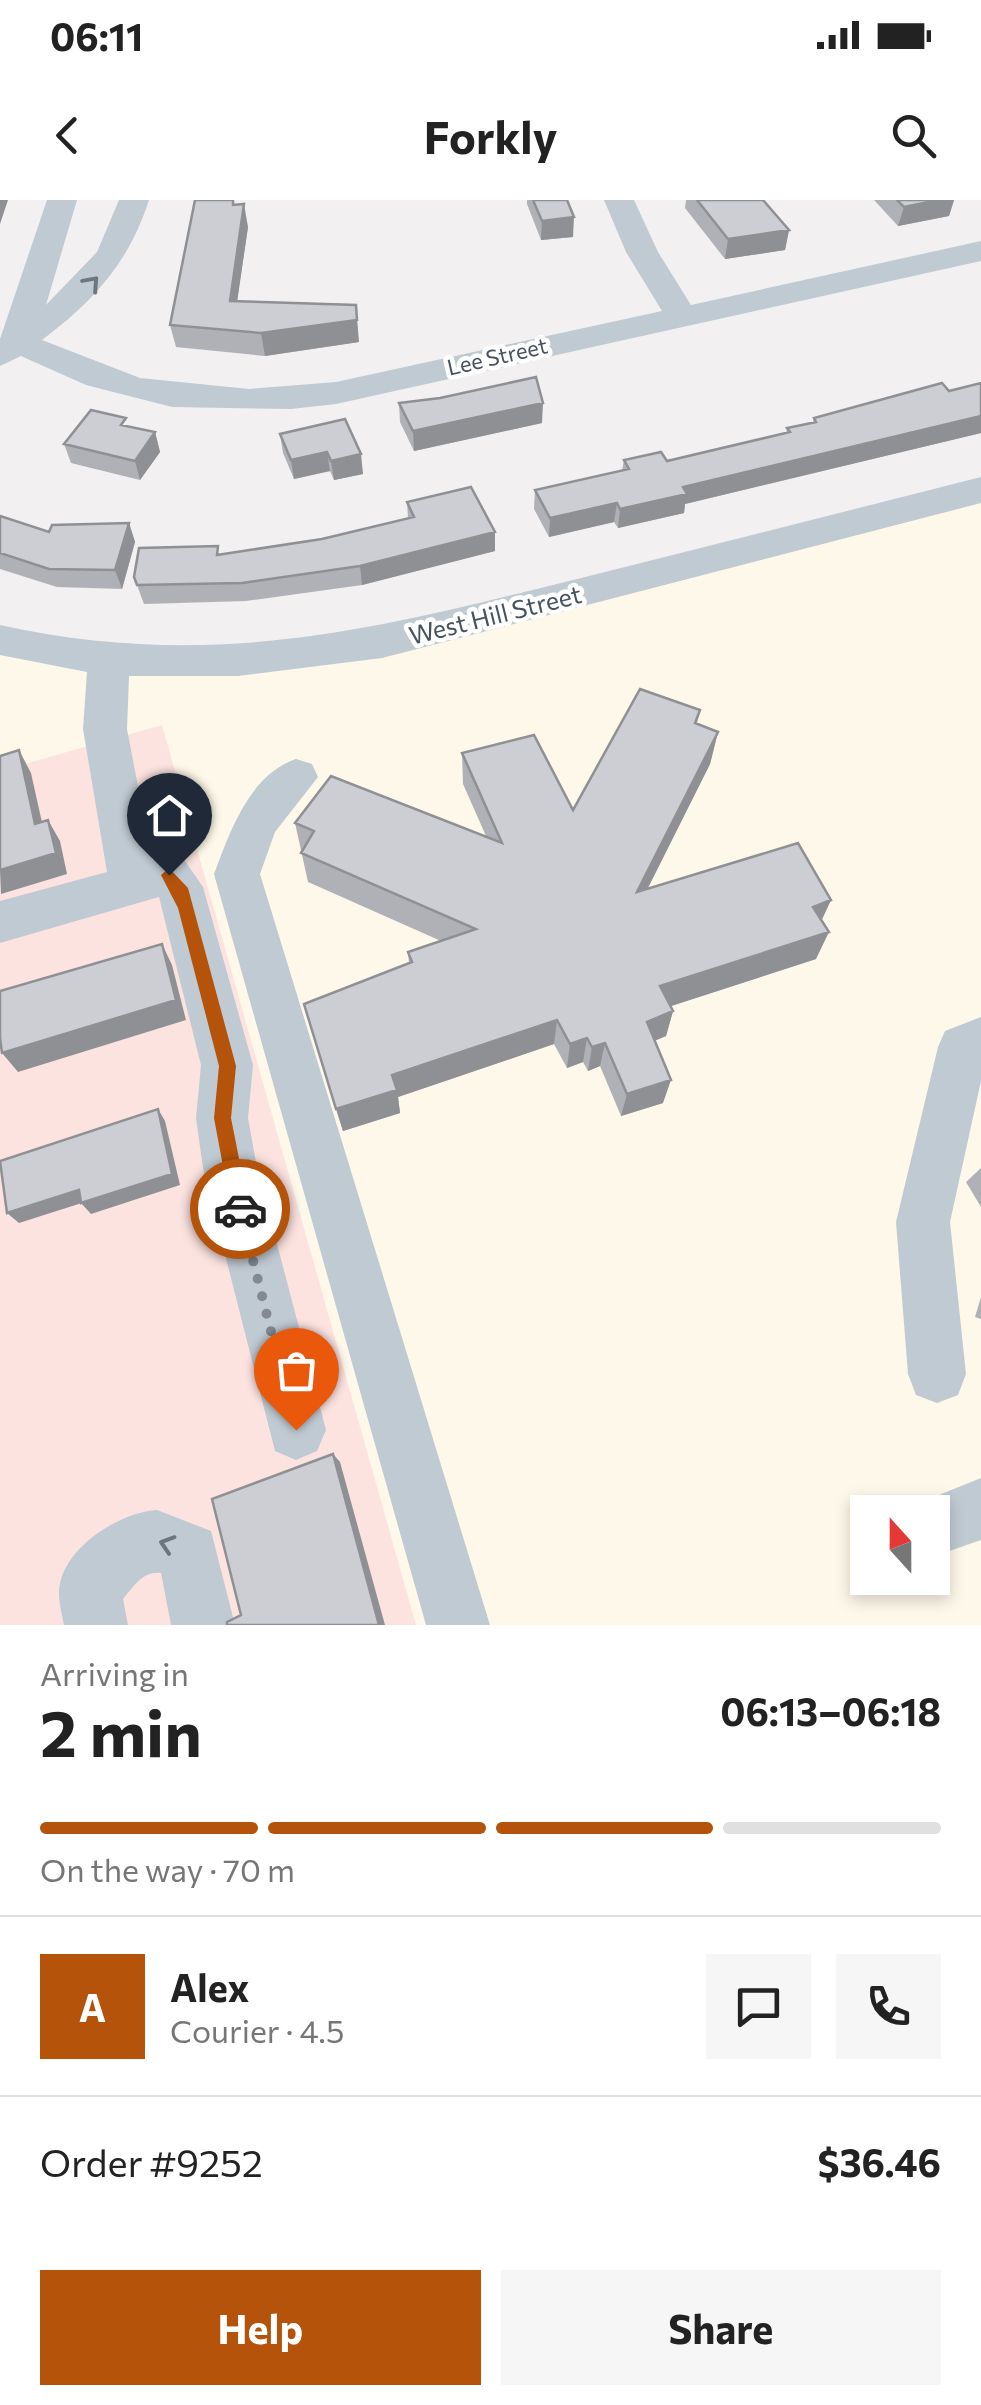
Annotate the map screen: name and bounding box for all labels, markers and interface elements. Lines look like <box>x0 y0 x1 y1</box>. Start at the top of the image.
text: 06:11 <box>50 12 143 59</box>
icon: back <box>40 108 95 163</box>
text: Forkly <box>424 108 557 163</box>
icon: search <box>886 108 941 163</box>
one-way arrow <box>80 276 98 295</box>
street label: Lee Street <box>444 331 550 381</box>
street label: West Hill Street <box>406 578 584 650</box>
pin <box>127 773 212 876</box>
icon: home <box>142 788 197 843</box>
courier <box>190 1159 290 1259</box>
icon: car <box>213 1182 268 1237</box>
pin <box>254 1328 339 1431</box>
icon: bag <box>269 1343 324 1398</box>
north arrow <box>850 1495 950 1595</box>
map controls <box>850 1495 950 1595</box>
one-way arrow <box>159 1536 177 1556</box>
text: Arriving in <box>40 1653 189 1693</box>
text: 06:13–06:18 <box>720 1687 941 1734</box>
text: 2 min <box>40 1691 202 1770</box>
text: On the way · 70 m <box>40 1849 295 1889</box>
button: chat <box>706 1954 811 2059</box>
button: phone <box>836 1954 941 2059</box>
text: Alex <box>170 1963 249 2010</box>
text: A <box>79 1983 106 2030</box>
text: Courier · 4.5 <box>170 2010 344 2050</box>
text: Order #9252 <box>40 2138 263 2185</box>
text: $36.46 <box>818 2138 941 2185</box>
button: Help <box>40 2270 481 2385</box>
button: Share <box>501 2270 941 2385</box>

